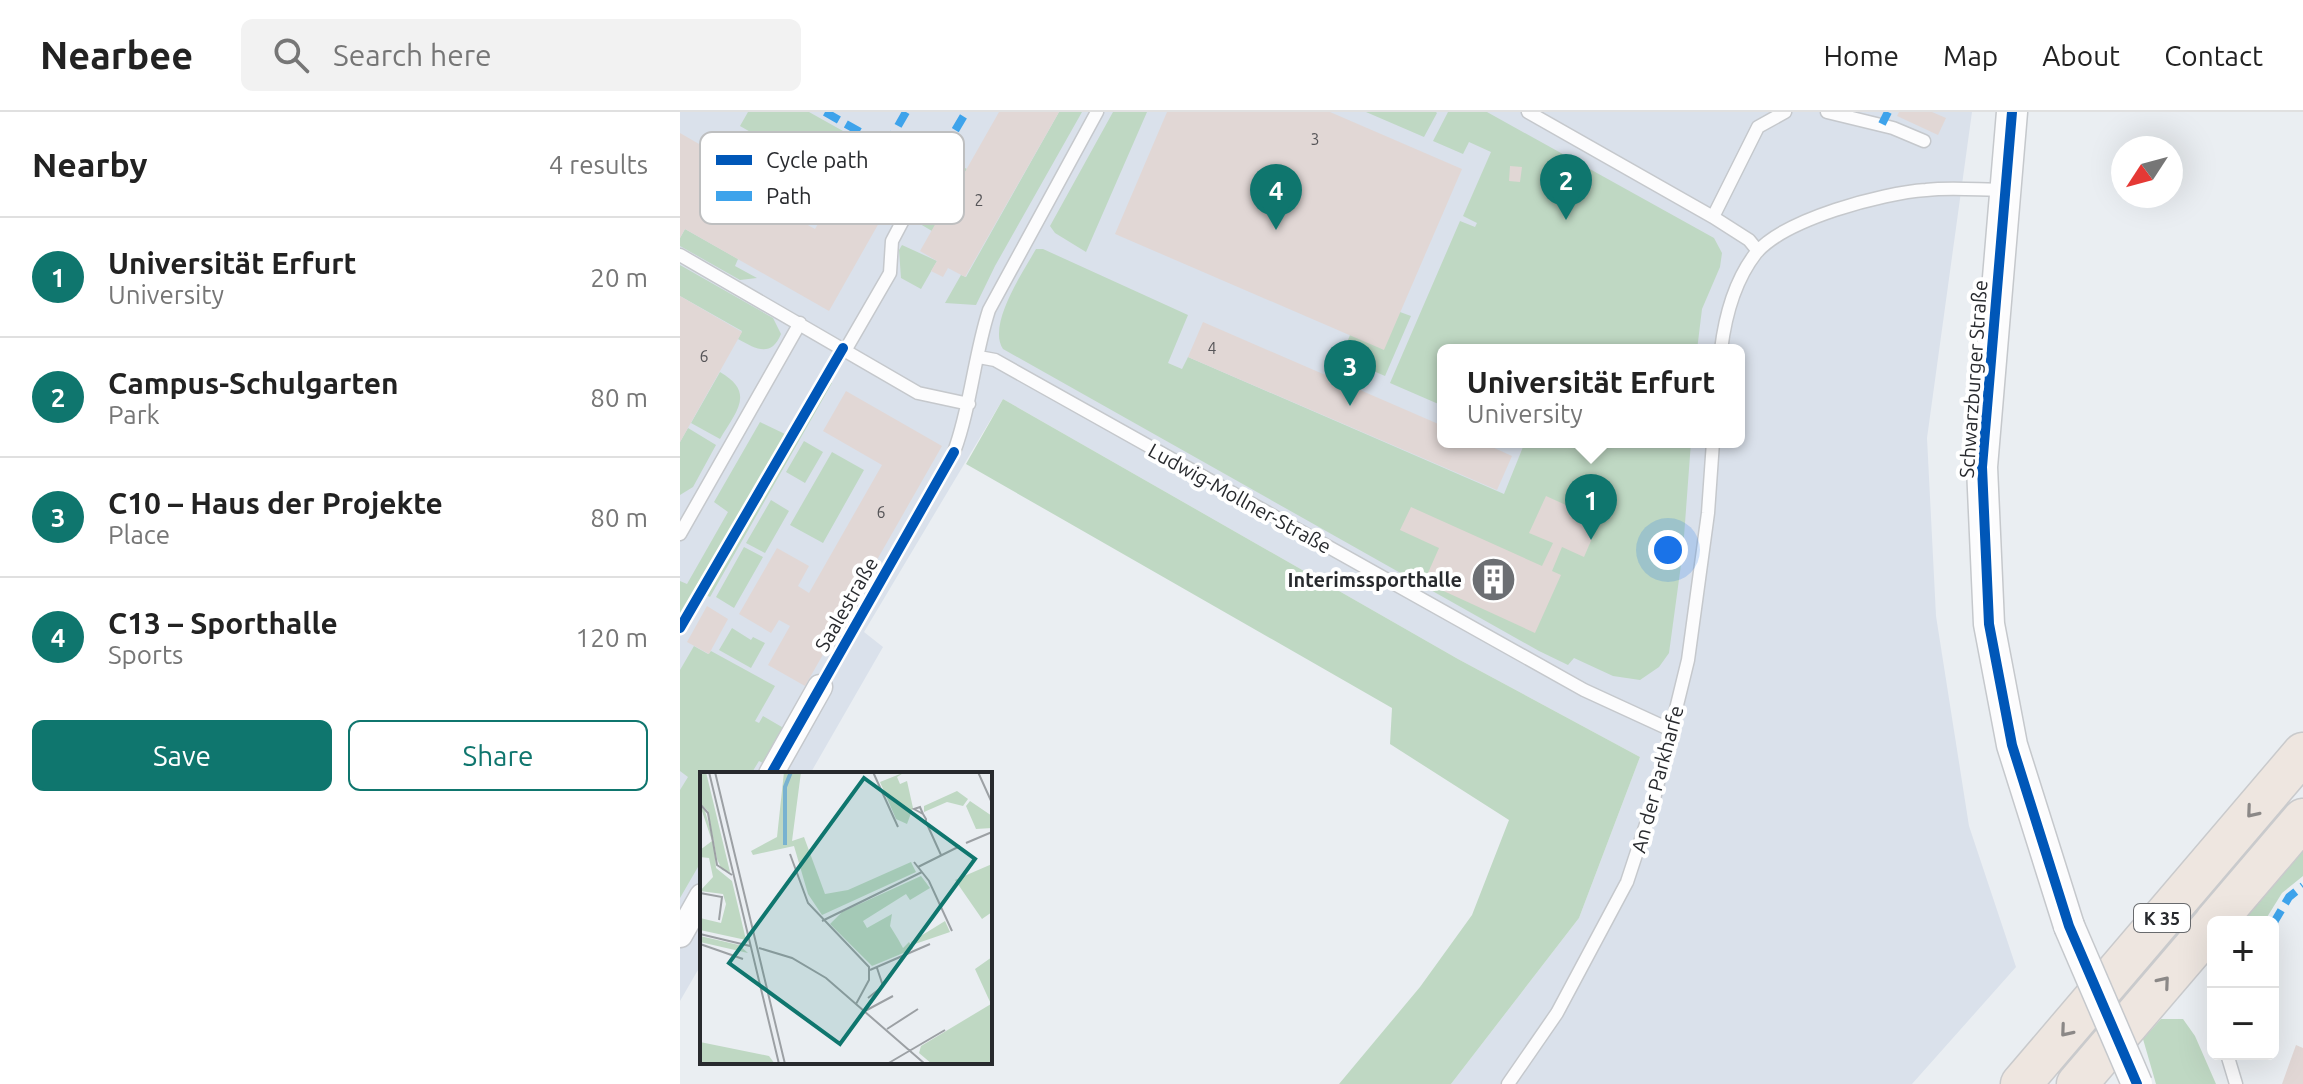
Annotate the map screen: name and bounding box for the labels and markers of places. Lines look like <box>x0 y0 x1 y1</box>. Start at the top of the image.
pin: 2 <box>1540 154 1592 220</box>
pin: 4 <box>1250 164 1302 230</box>
pin: 3 <box>1324 340 1376 406</box>
pin: 1 <box>1565 474 1617 540</box>
building icon: Interimssporthalle <box>1469 555 1517 603</box>
place label: Interimssporthalle <box>1287 568 1462 591</box>

